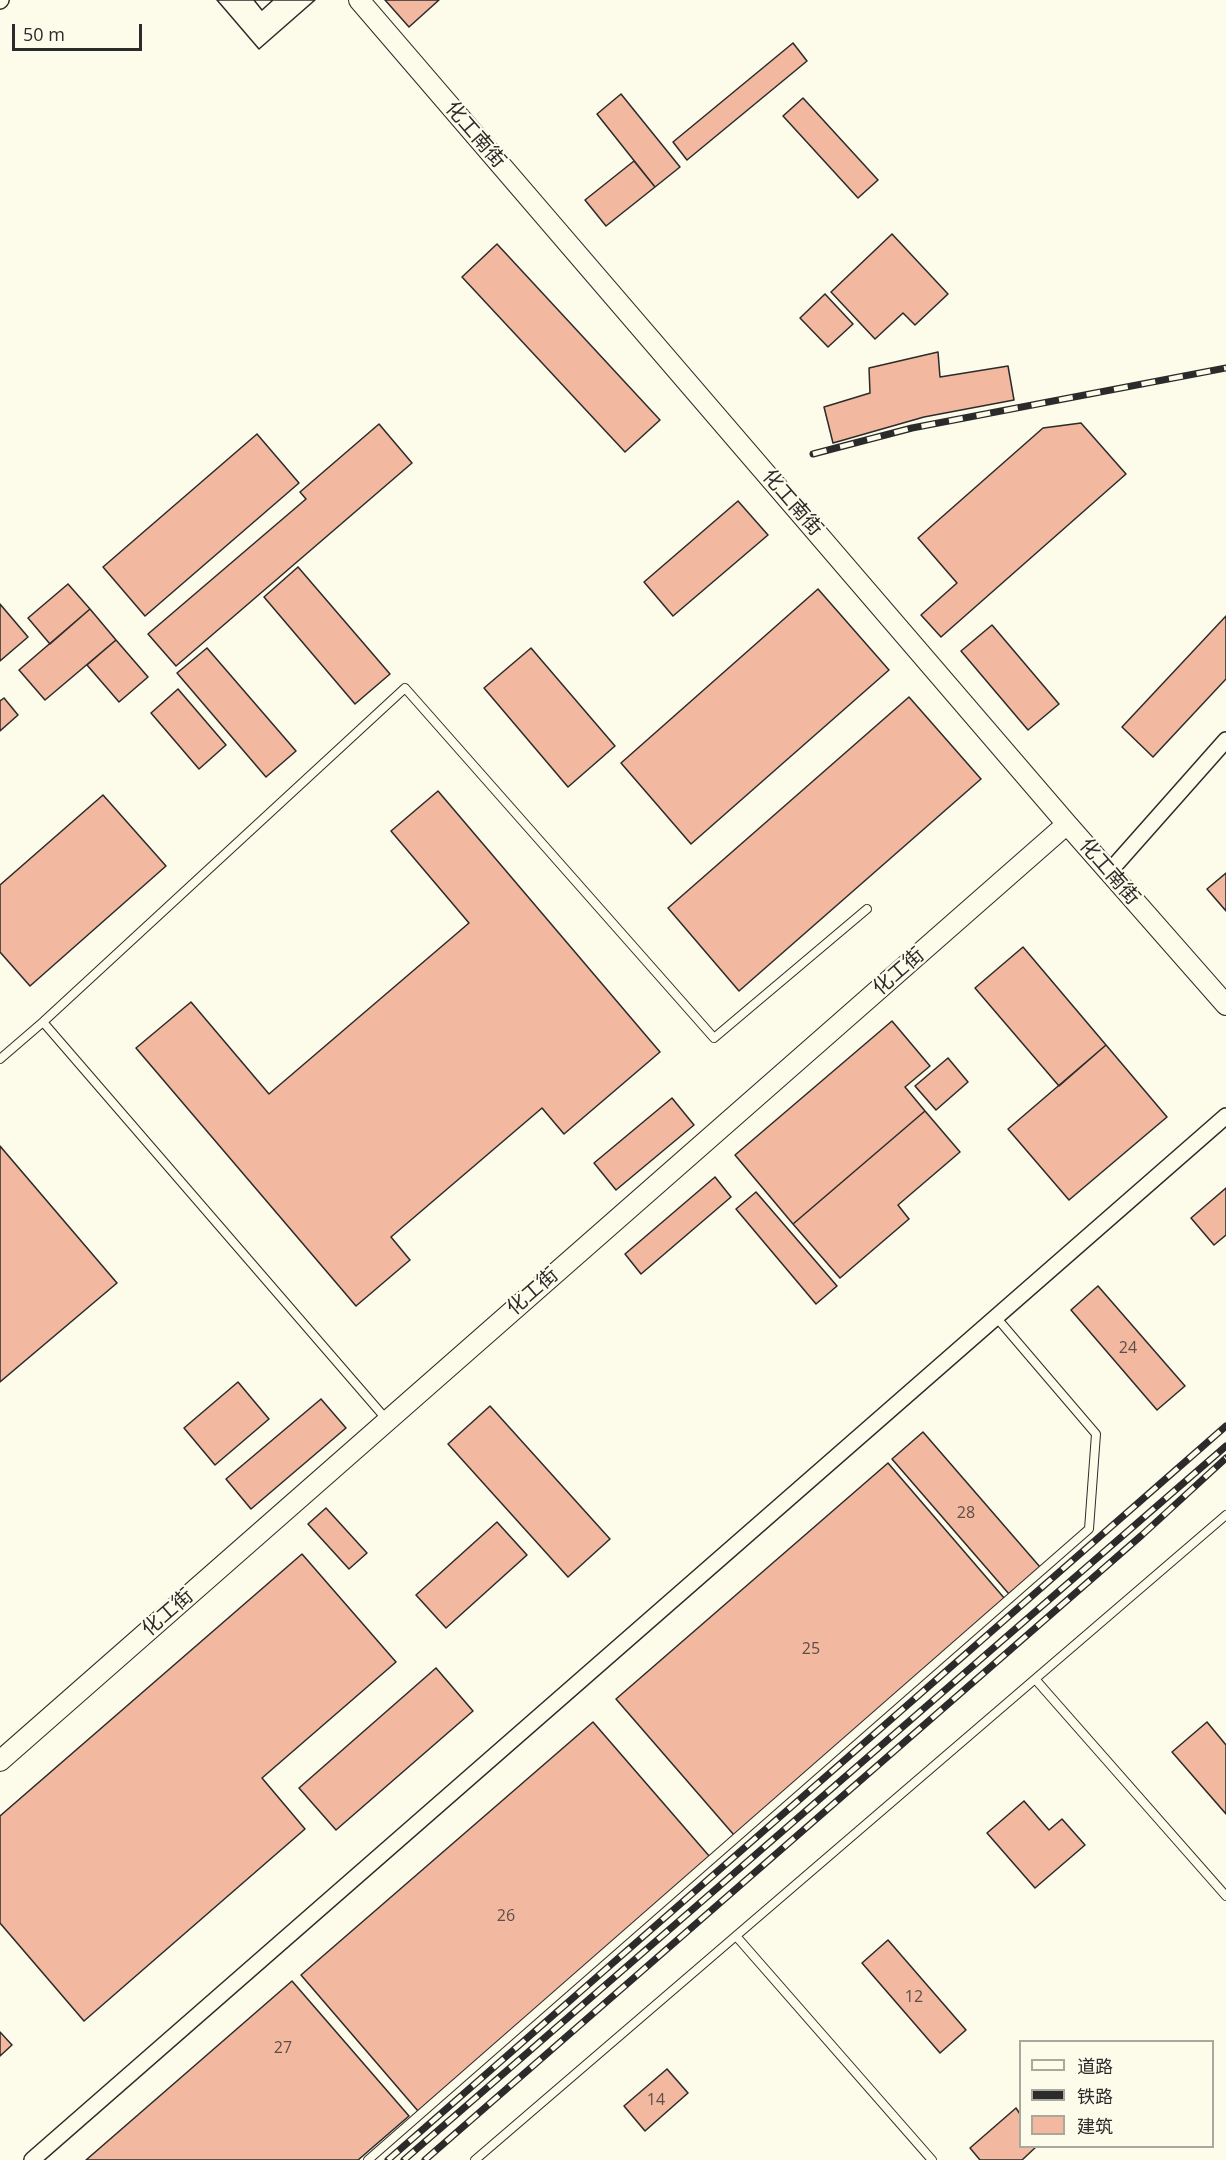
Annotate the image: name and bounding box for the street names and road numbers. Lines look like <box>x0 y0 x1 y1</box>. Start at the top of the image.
street label: 化工南街 <box>440 97 510 173</box>
street label: 化工南街 <box>757 465 827 541</box>
street label: 化工南街 <box>1074 834 1144 910</box>
street label: 化工街 <box>868 943 930 1001</box>
street label: 化工街 <box>502 1263 564 1321</box>
street label: 化工街 <box>137 1584 199 1642</box>

